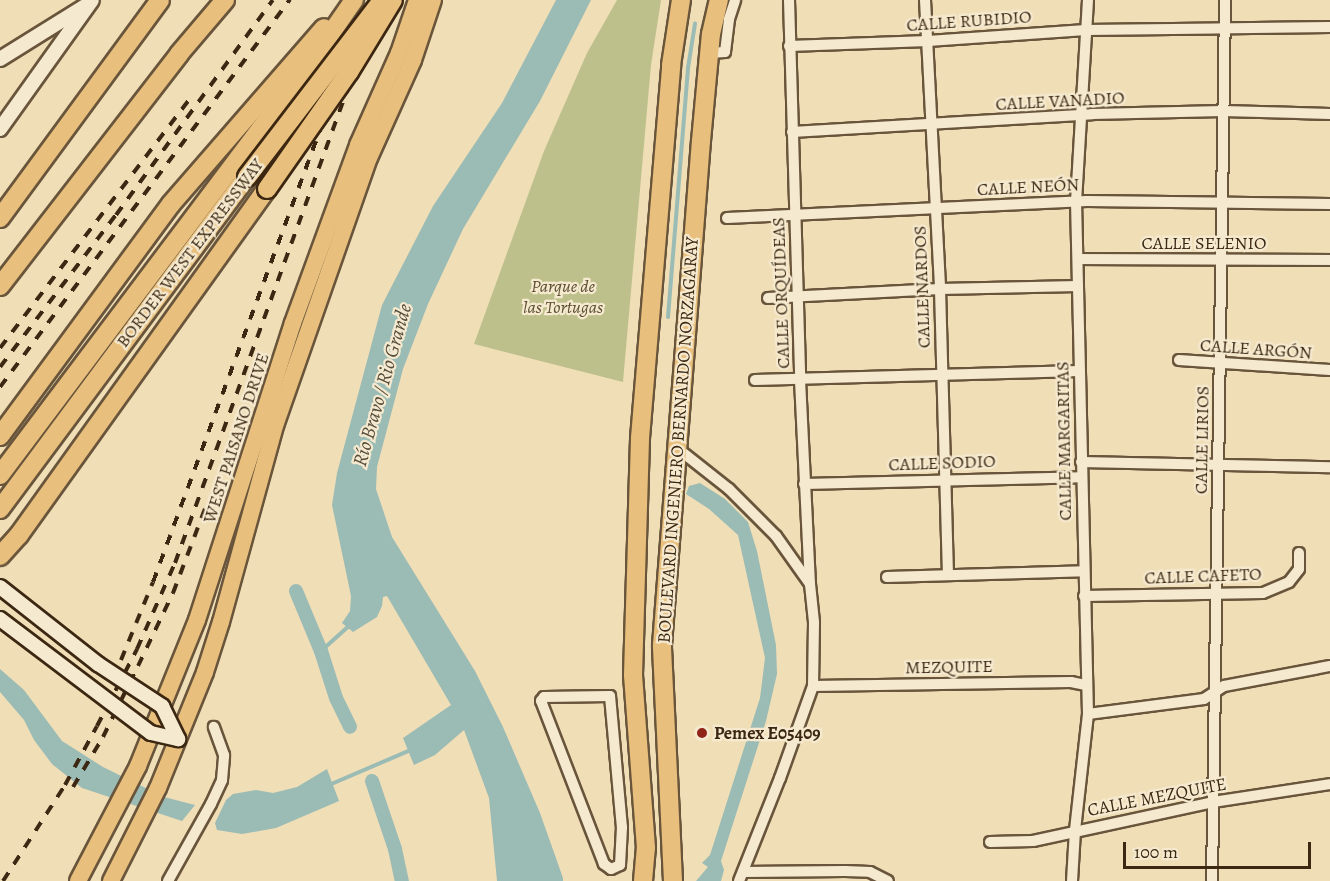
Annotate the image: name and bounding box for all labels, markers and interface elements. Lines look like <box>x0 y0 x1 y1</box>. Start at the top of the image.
street label: CALLE RUBIDIO <box>906 6 1032 36</box>
street label: CALLE VANADIO <box>995 87 1125 115</box>
street label: BORDER WEST EXPRESSWAY <box>112 154 268 352</box>
street label: CALLE NEÓN <box>976 174 1080 200</box>
street label: CALLE ORQUÍDEAS <box>768 217 794 369</box>
street label: CALLE NARDOS <box>909 225 935 349</box>
street label: CALLE SELENIO <box>1142 232 1266 254</box>
street label: BOULEVARD INGENIERO BERNARDO NORZAGARAY <box>653 236 703 644</box>
park label: Parque de las Tortugas <box>523 276 603 318</box>
water label: Río Bravo / Rio Grande <box>347 301 417 469</box>
street label: CALLE ARGÓN <box>1199 334 1313 364</box>
street label: WEST PAISANO DRIVE <box>198 350 274 526</box>
street label: CALLE MARGARITAS <box>1052 361 1076 521</box>
street label: CALLE LIRIOS <box>1190 386 1214 494</box>
street label: CALLE SODIO <box>888 450 996 476</box>
street label: CALLE CAFETO <box>1144 563 1262 589</box>
street label: MEZQUITE <box>905 655 993 679</box>
place label: Pemex E05409 <box>714 722 821 744</box>
marker: Pemex E05409 <box>695 726 709 740</box>
street label: CALLE MEZQUITE <box>1086 773 1228 821</box>
scale bar <box>1126 830 1314 868</box>
text: 100 m <box>1134 840 1178 864</box>

